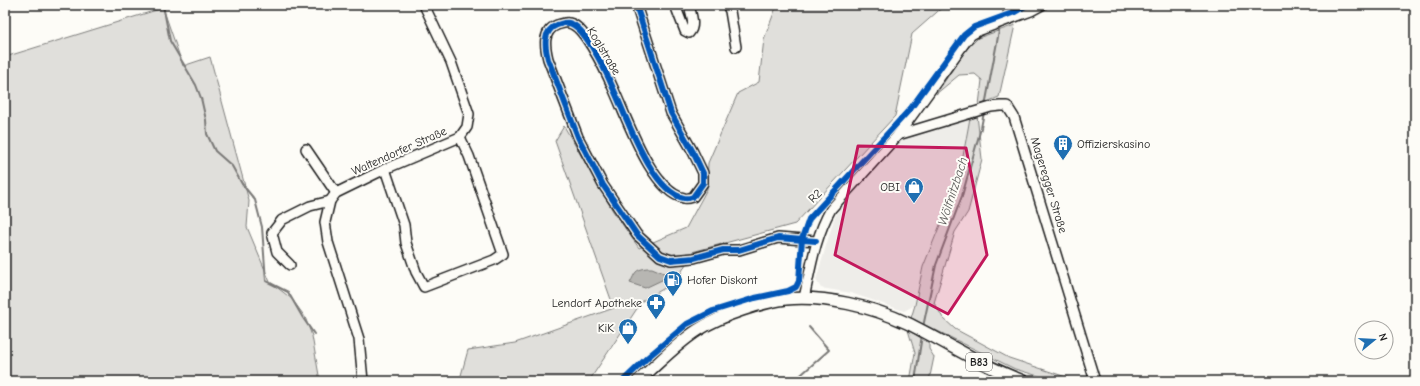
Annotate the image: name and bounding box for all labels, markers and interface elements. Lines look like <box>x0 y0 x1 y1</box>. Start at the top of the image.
street label: Koglstraße <box>584 24 624 78</box>
street label: Waltendorfer Straße <box>349 124 449 178</box>
building icon: Offizierskasino <box>1052 133 1074 161</box>
street label: Mageregger Straße <box>1028 135 1070 235</box>
place label: Offizierskasino <box>1077 137 1150 151</box>
water label: Wölfnitzbach <box>934 155 971 227</box>
shop icon: OBI <box>903 176 925 204</box>
place label: OBI <box>880 180 900 194</box>
street label: R2 <box>805 186 825 206</box>
fuel station icon: Hofer Diskont <box>662 269 684 297</box>
place label: Hofer Diskont <box>687 273 758 287</box>
pharmacy icon: Lendorf Apotheke <box>645 292 667 320</box>
place label: Lendorf Apotheke <box>552 296 642 310</box>
shop icon: KiK <box>617 317 639 345</box>
north arrow <box>1354 320 1394 360</box>
place label: KiK <box>598 321 614 335</box>
text: N <box>1376 332 1390 342</box>
road number: B83 <box>966 353 992 371</box>

